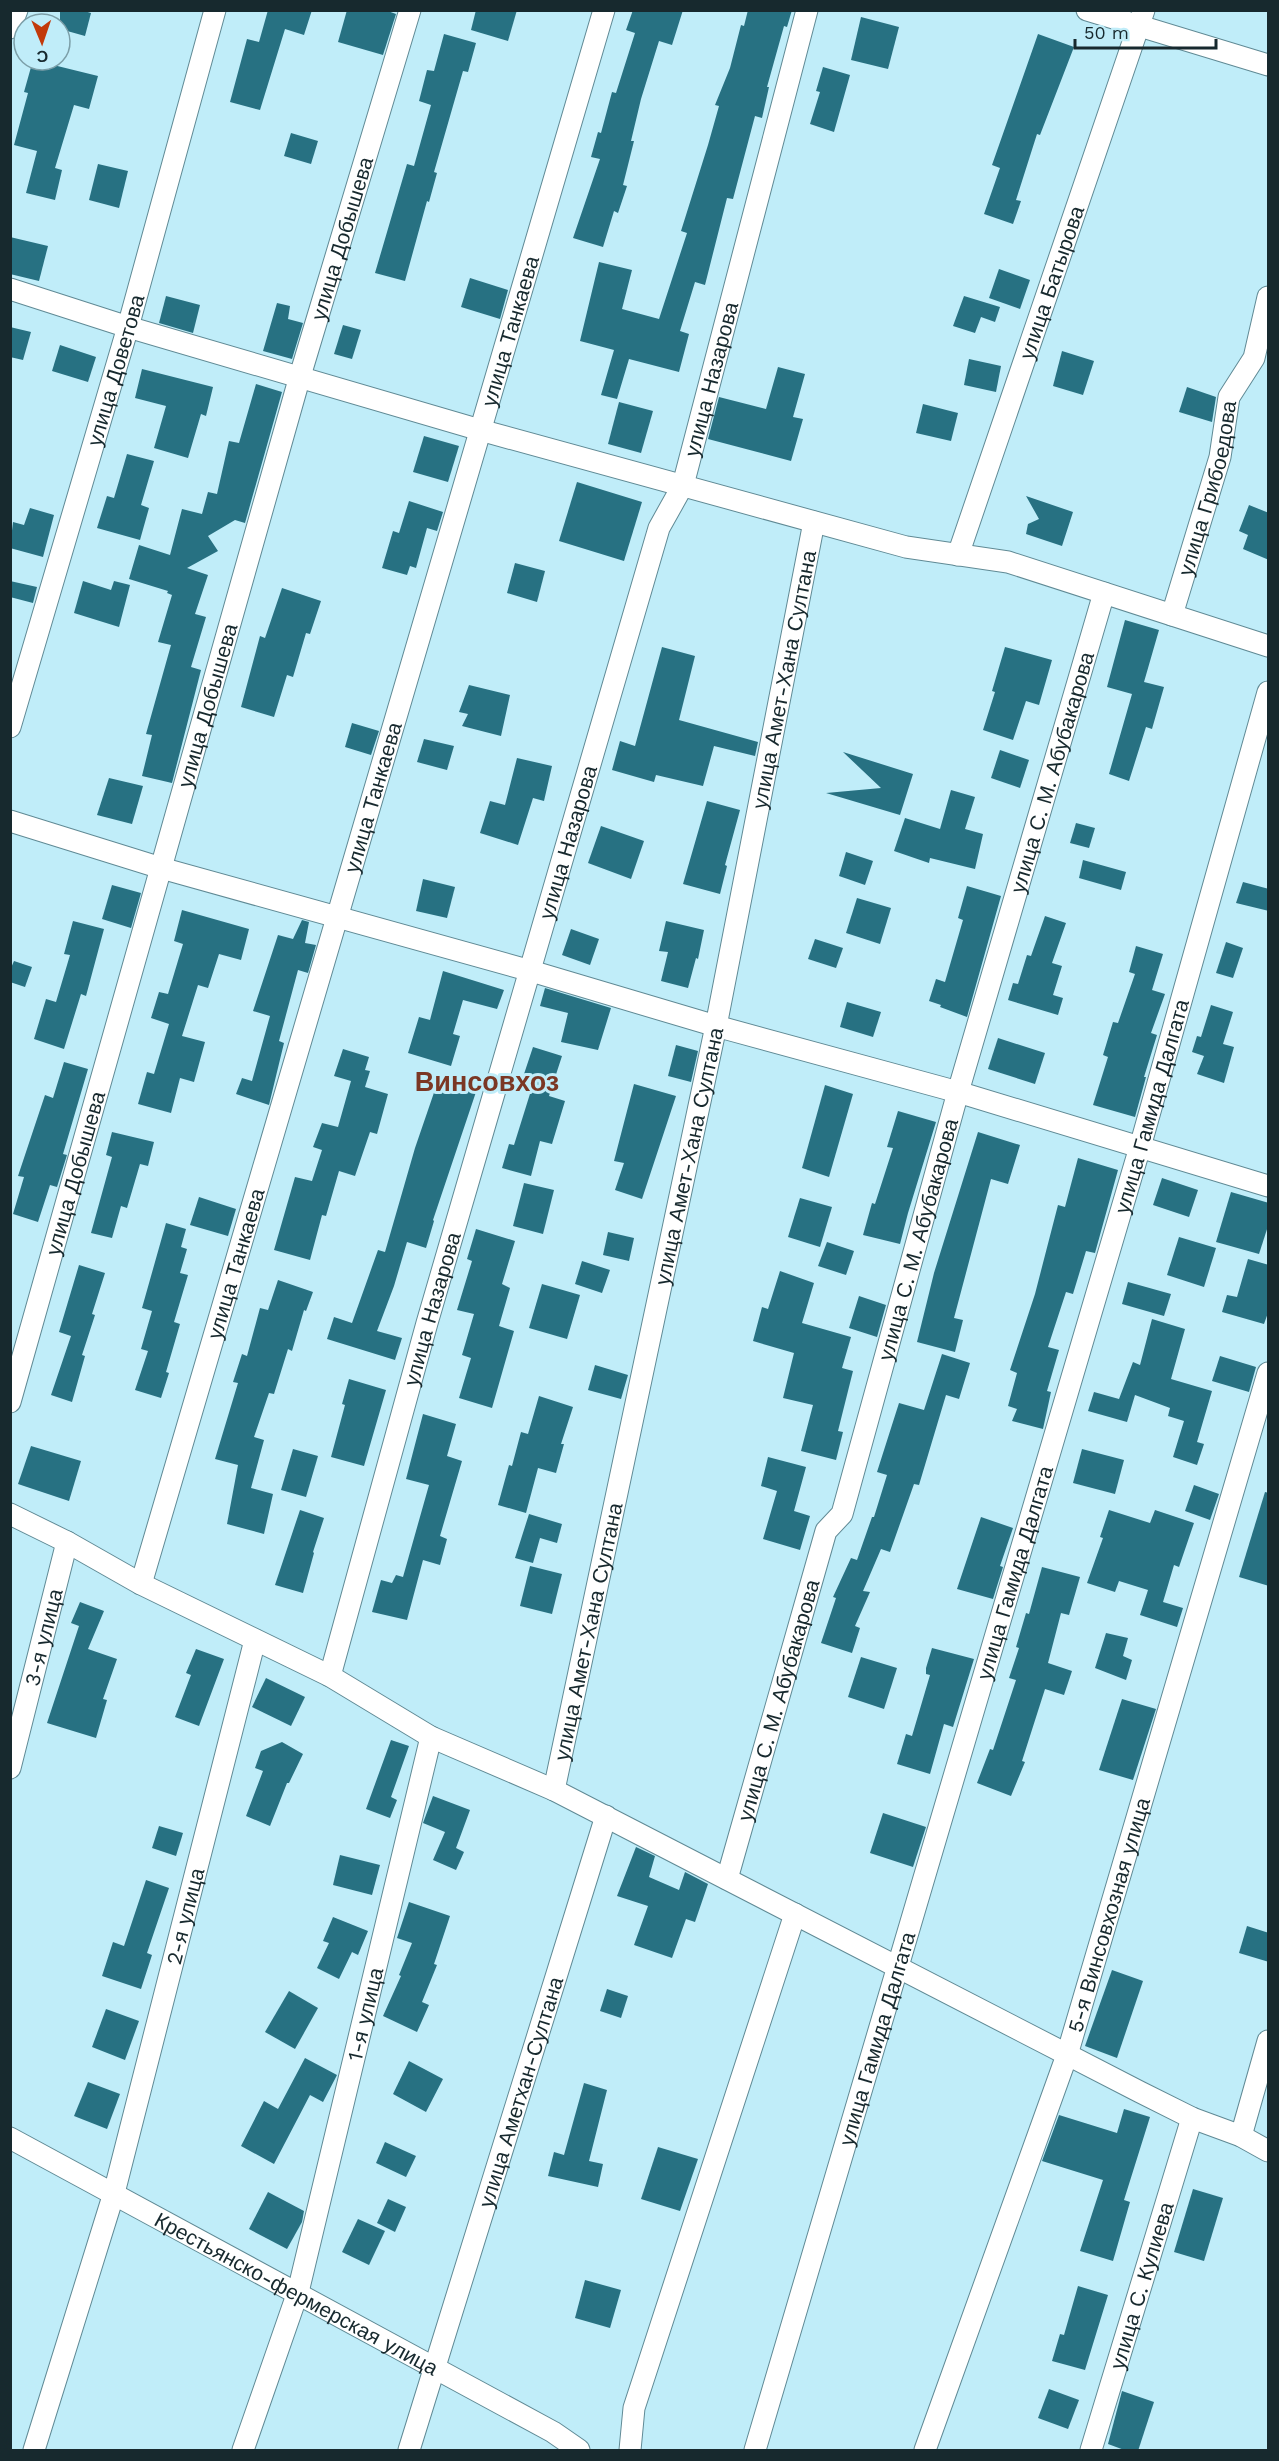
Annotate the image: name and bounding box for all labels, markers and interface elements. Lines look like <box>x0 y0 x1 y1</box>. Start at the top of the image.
north arrow <box>12 12 72 72</box>
scale bar <box>1075 12 1216 50</box>
text: 50 m <box>1084 22 1129 43</box>
text: С <box>36 47 49 66</box>
street label: улица Добышева <box>305 153 378 323</box>
street label: улица Батырова <box>1013 202 1089 362</box>
street label: улица Танкаева <box>476 253 544 409</box>
street label: улица Доветова <box>81 291 149 449</box>
street label: улица Назарова <box>679 299 743 459</box>
street label: улица Грибоедова <box>1172 399 1241 578</box>
street label: улица Амет-Хана Султана <box>746 548 821 811</box>
street label: улица Добышева <box>172 620 242 790</box>
street label: улица С. М. Абубакарова <box>1004 648 1099 896</box>
street label: улица Танкаева <box>338 719 406 876</box>
street label: улица Назарова <box>533 762 602 922</box>
street label: улица Гамида Далгата <box>1109 996 1194 1216</box>
street label: улица Амет-Хана Султана <box>649 1025 728 1287</box>
district label: Винсовхоз <box>415 1066 559 1098</box>
street label: улица Добышева <box>40 1088 110 1258</box>
street label: улица С. М. Абубакарова <box>872 1115 963 1363</box>
street label: улица Танкаева <box>201 1185 269 1342</box>
street label: улица Назарова <box>398 1229 466 1389</box>
street label: улица Гамида Далгата <box>971 1462 1058 1682</box>
street label: улица Амет-Хана Султана <box>548 1500 627 1763</box>
street label: улица С. М. Абубакарова <box>732 1576 824 1824</box>
street label: 3-я улица <box>19 1586 67 1688</box>
street label: 5-я Винсовхозная улица <box>1062 1794 1155 2035</box>
street label: 2-я улица <box>160 1865 209 1967</box>
street label: улица Гамида Далгата <box>833 1928 920 2148</box>
street label: 1-я улица <box>341 1965 388 2063</box>
street label: улица Аметхан-Султана <box>473 1973 568 2210</box>
street label: улица С. Кулиева <box>1104 2199 1178 2372</box>
street label: Крестьянско-фермерская улица <box>151 2206 443 2380</box>

